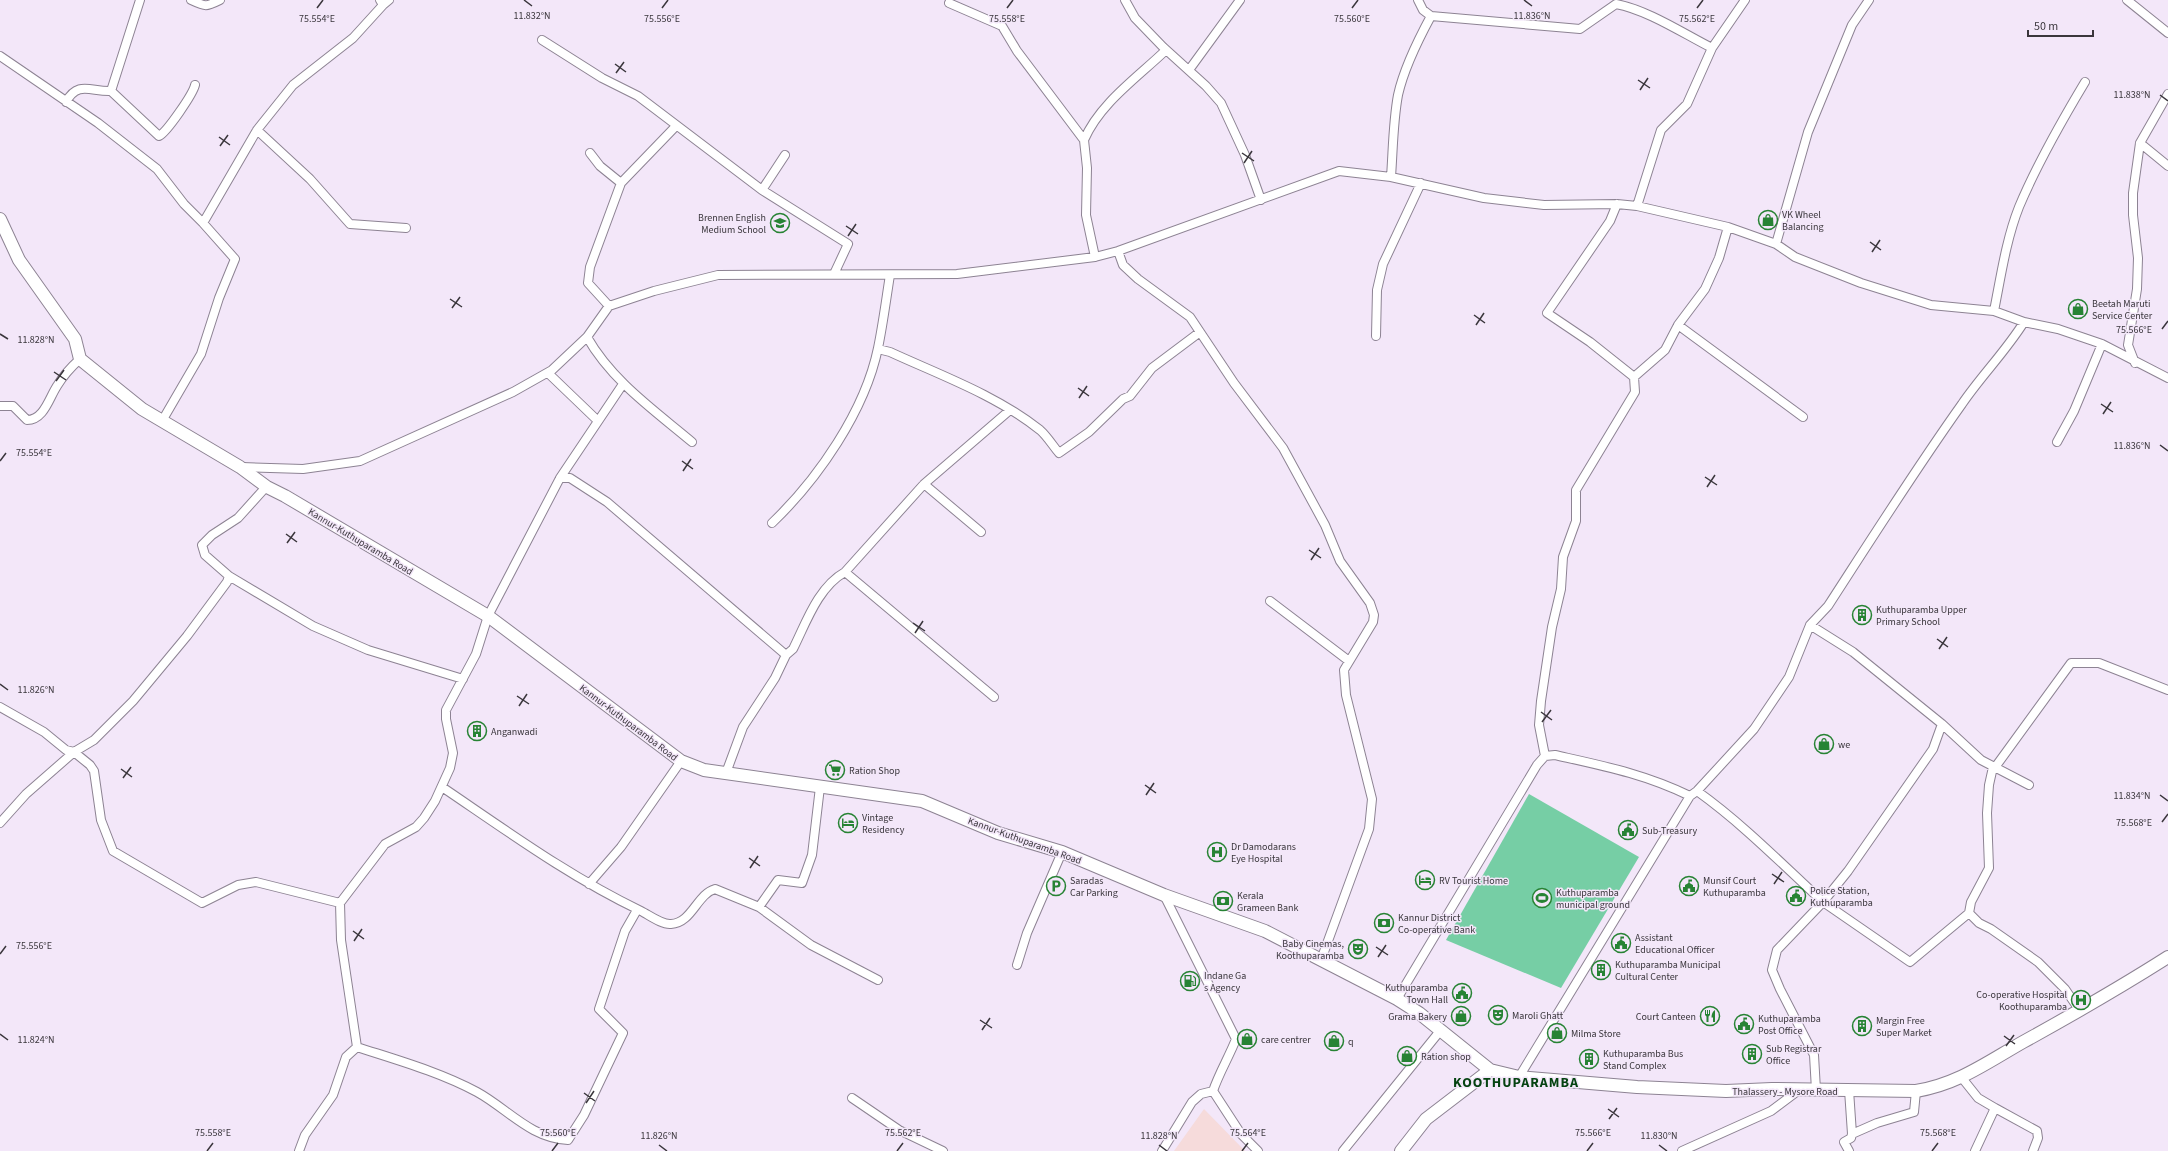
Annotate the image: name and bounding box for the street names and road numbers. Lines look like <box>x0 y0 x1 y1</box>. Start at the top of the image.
street label: Kannur-Kuthuparamba Road <box>306 505 415 579</box>
street label: Kannur-Kuthuparamba Road <box>576 681 680 764</box>
street label: Kannur-Kuthuparamba Road <box>966 814 1083 868</box>
street label: Thalassery - Mysore Road <box>1732 1085 1838 1099</box>

